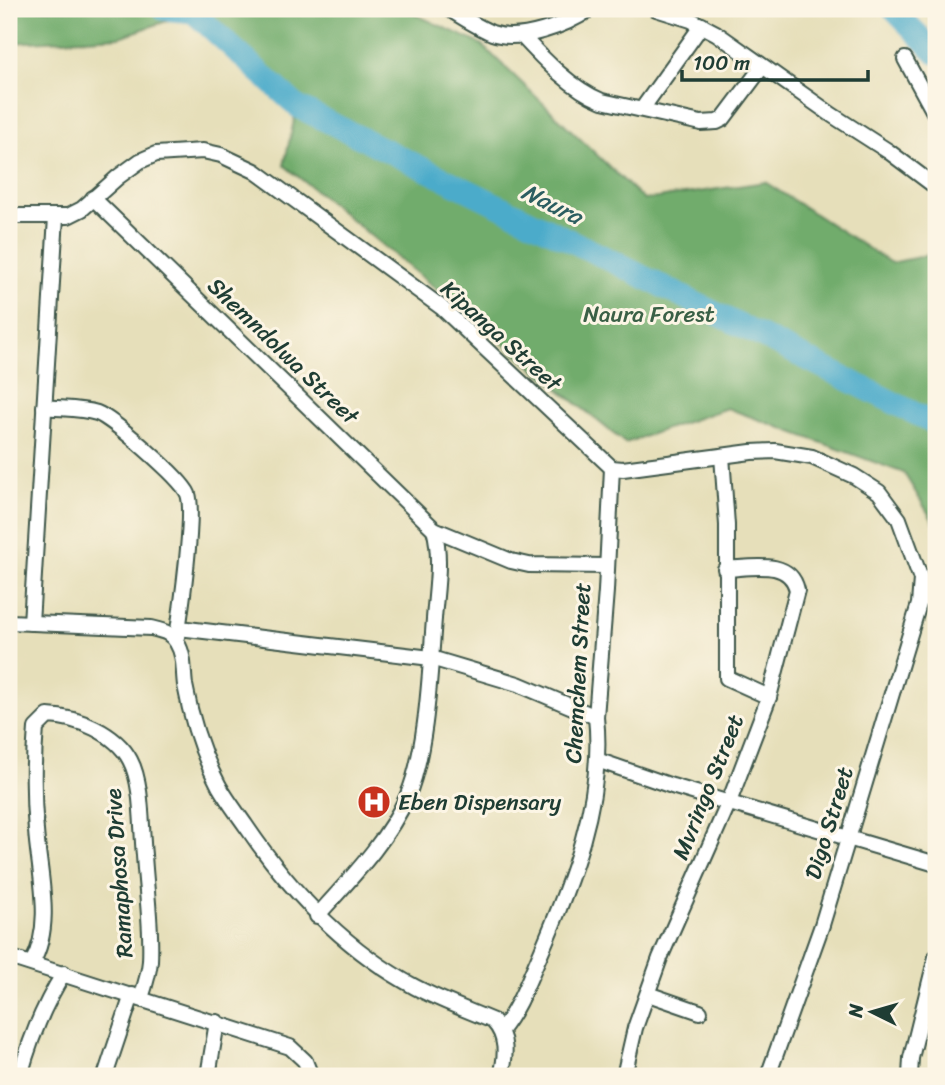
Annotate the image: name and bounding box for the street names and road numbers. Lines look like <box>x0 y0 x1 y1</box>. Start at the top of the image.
street label: Shemndolwa Street <box>197 267 370 436</box>
street label: Kipanga Street <box>431 270 573 403</box>
street label: Chemchem Street <box>553 582 603 764</box>
street label: Mvringo Street <box>660 708 756 866</box>
street label: Digo Street <box>792 761 866 885</box>
street label: Ramaphosa Drive <box>93 787 145 959</box>

